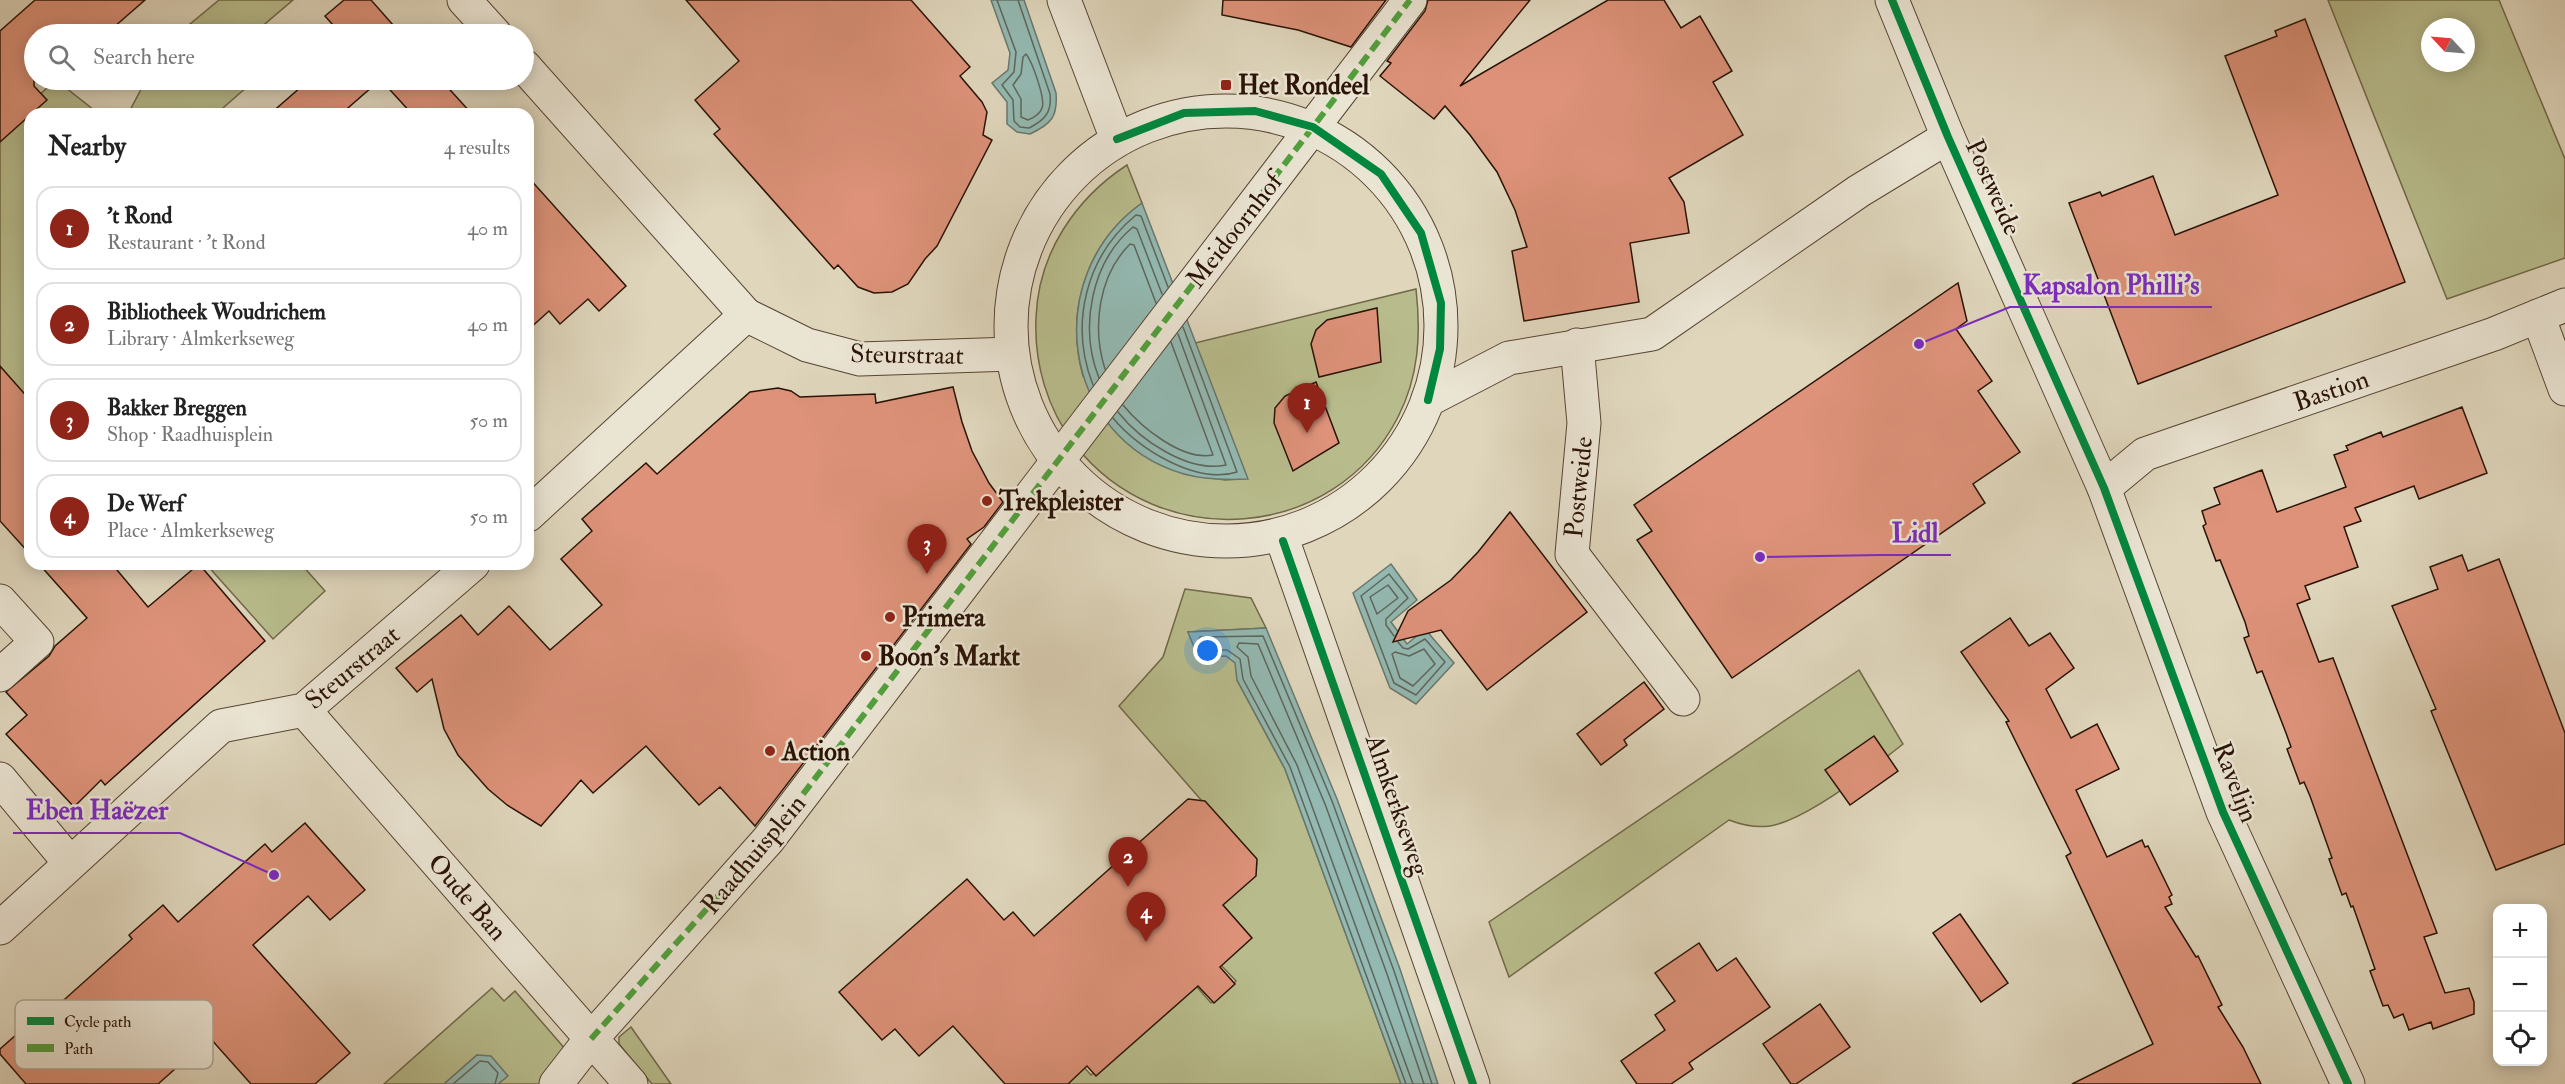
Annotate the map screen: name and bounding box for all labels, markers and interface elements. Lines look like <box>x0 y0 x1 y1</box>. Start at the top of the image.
north arrow <box>2421 18 2475 72</box>
search box <box>24 24 534 90</box>
icon: search <box>45 41 78 74</box>
text: Search here <box>93 43 195 71</box>
place label: Het Rondeel <box>1238 70 1370 102</box>
marker: Het Rondeel <box>1219 78 1233 92</box>
text: Nearby <box>48 131 126 163</box>
text: 4 results <box>444 135 510 160</box>
street label: Postweide <box>1958 135 2028 240</box>
street label: Meidoornhof <box>1180 164 1292 295</box>
text: 't Rond <box>107 202 172 230</box>
text: 1 <box>66 216 73 241</box>
text: 40 m <box>467 216 508 241</box>
text: Restaurant · 't Rond <box>107 230 266 255</box>
callout: Kapsalon Philli's <box>2010 262 2212 307</box>
text: Kapsalon Philli's <box>2022 269 2200 303</box>
text: Bibliotheek Woudrichem <box>107 298 326 326</box>
text: 2 <box>64 312 75 337</box>
text: 40 m <box>467 312 508 337</box>
text: Library · Almkerkseweg <box>107 326 294 351</box>
street label: Steurstraat <box>850 338 964 372</box>
street label: Bastion <box>2289 363 2373 419</box>
pin: 1 <box>1288 384 1326 433</box>
text: Bakker Breggen <box>107 394 247 422</box>
text: 3 <box>66 408 73 433</box>
text: 50 m <box>469 408 508 433</box>
text: Shop · Raadhuisplein <box>107 422 273 447</box>
street label: Postweide <box>1558 435 1600 539</box>
place label: Trekpleister <box>998 486 1124 519</box>
text: De Werf <box>107 490 184 518</box>
marker: Trekpleister <box>980 494 994 508</box>
text: 4 <box>64 504 75 529</box>
text: 50 m <box>469 504 508 529</box>
callout: Lidl <box>1880 510 1951 555</box>
text: Lidl <box>1892 517 1939 550</box>
text: Place · Almkerkseweg <box>107 518 274 543</box>
pin: 3 <box>908 524 946 574</box>
place label: Primera <box>902 602 986 634</box>
marker: Primera <box>883 610 897 624</box>
street label: Steurstraat <box>299 619 406 717</box>
your location <box>1193 636 1222 665</box>
place label: Boon's Markt <box>878 641 1021 673</box>
marker: Boon's Markt <box>859 649 873 663</box>
street label: Almkerkseweg <box>1358 729 1437 881</box>
place label: Action <box>781 736 851 768</box>
street label: Ravelijn <box>2205 738 2265 827</box>
marker: Action <box>763 744 777 758</box>
callout: Eben Haëzer <box>13 788 180 833</box>
street label: Raadhuisplein <box>695 788 814 922</box>
text: Eben Haëzer <box>26 794 169 827</box>
pin: 2 <box>1108 838 1148 887</box>
street label: Oude Ban <box>421 848 514 948</box>
pin: 4 <box>1126 892 1166 942</box>
map controls <box>2493 904 2547 1066</box>
button: + <box>2493 904 2547 958</box>
button: − <box>2493 958 2547 1012</box>
legend <box>15 1000 213 1069</box>
text: Cycle path <box>64 1012 132 1033</box>
button: locate <box>2493 1012 2547 1066</box>
text: Path <box>64 1039 94 1059</box>

